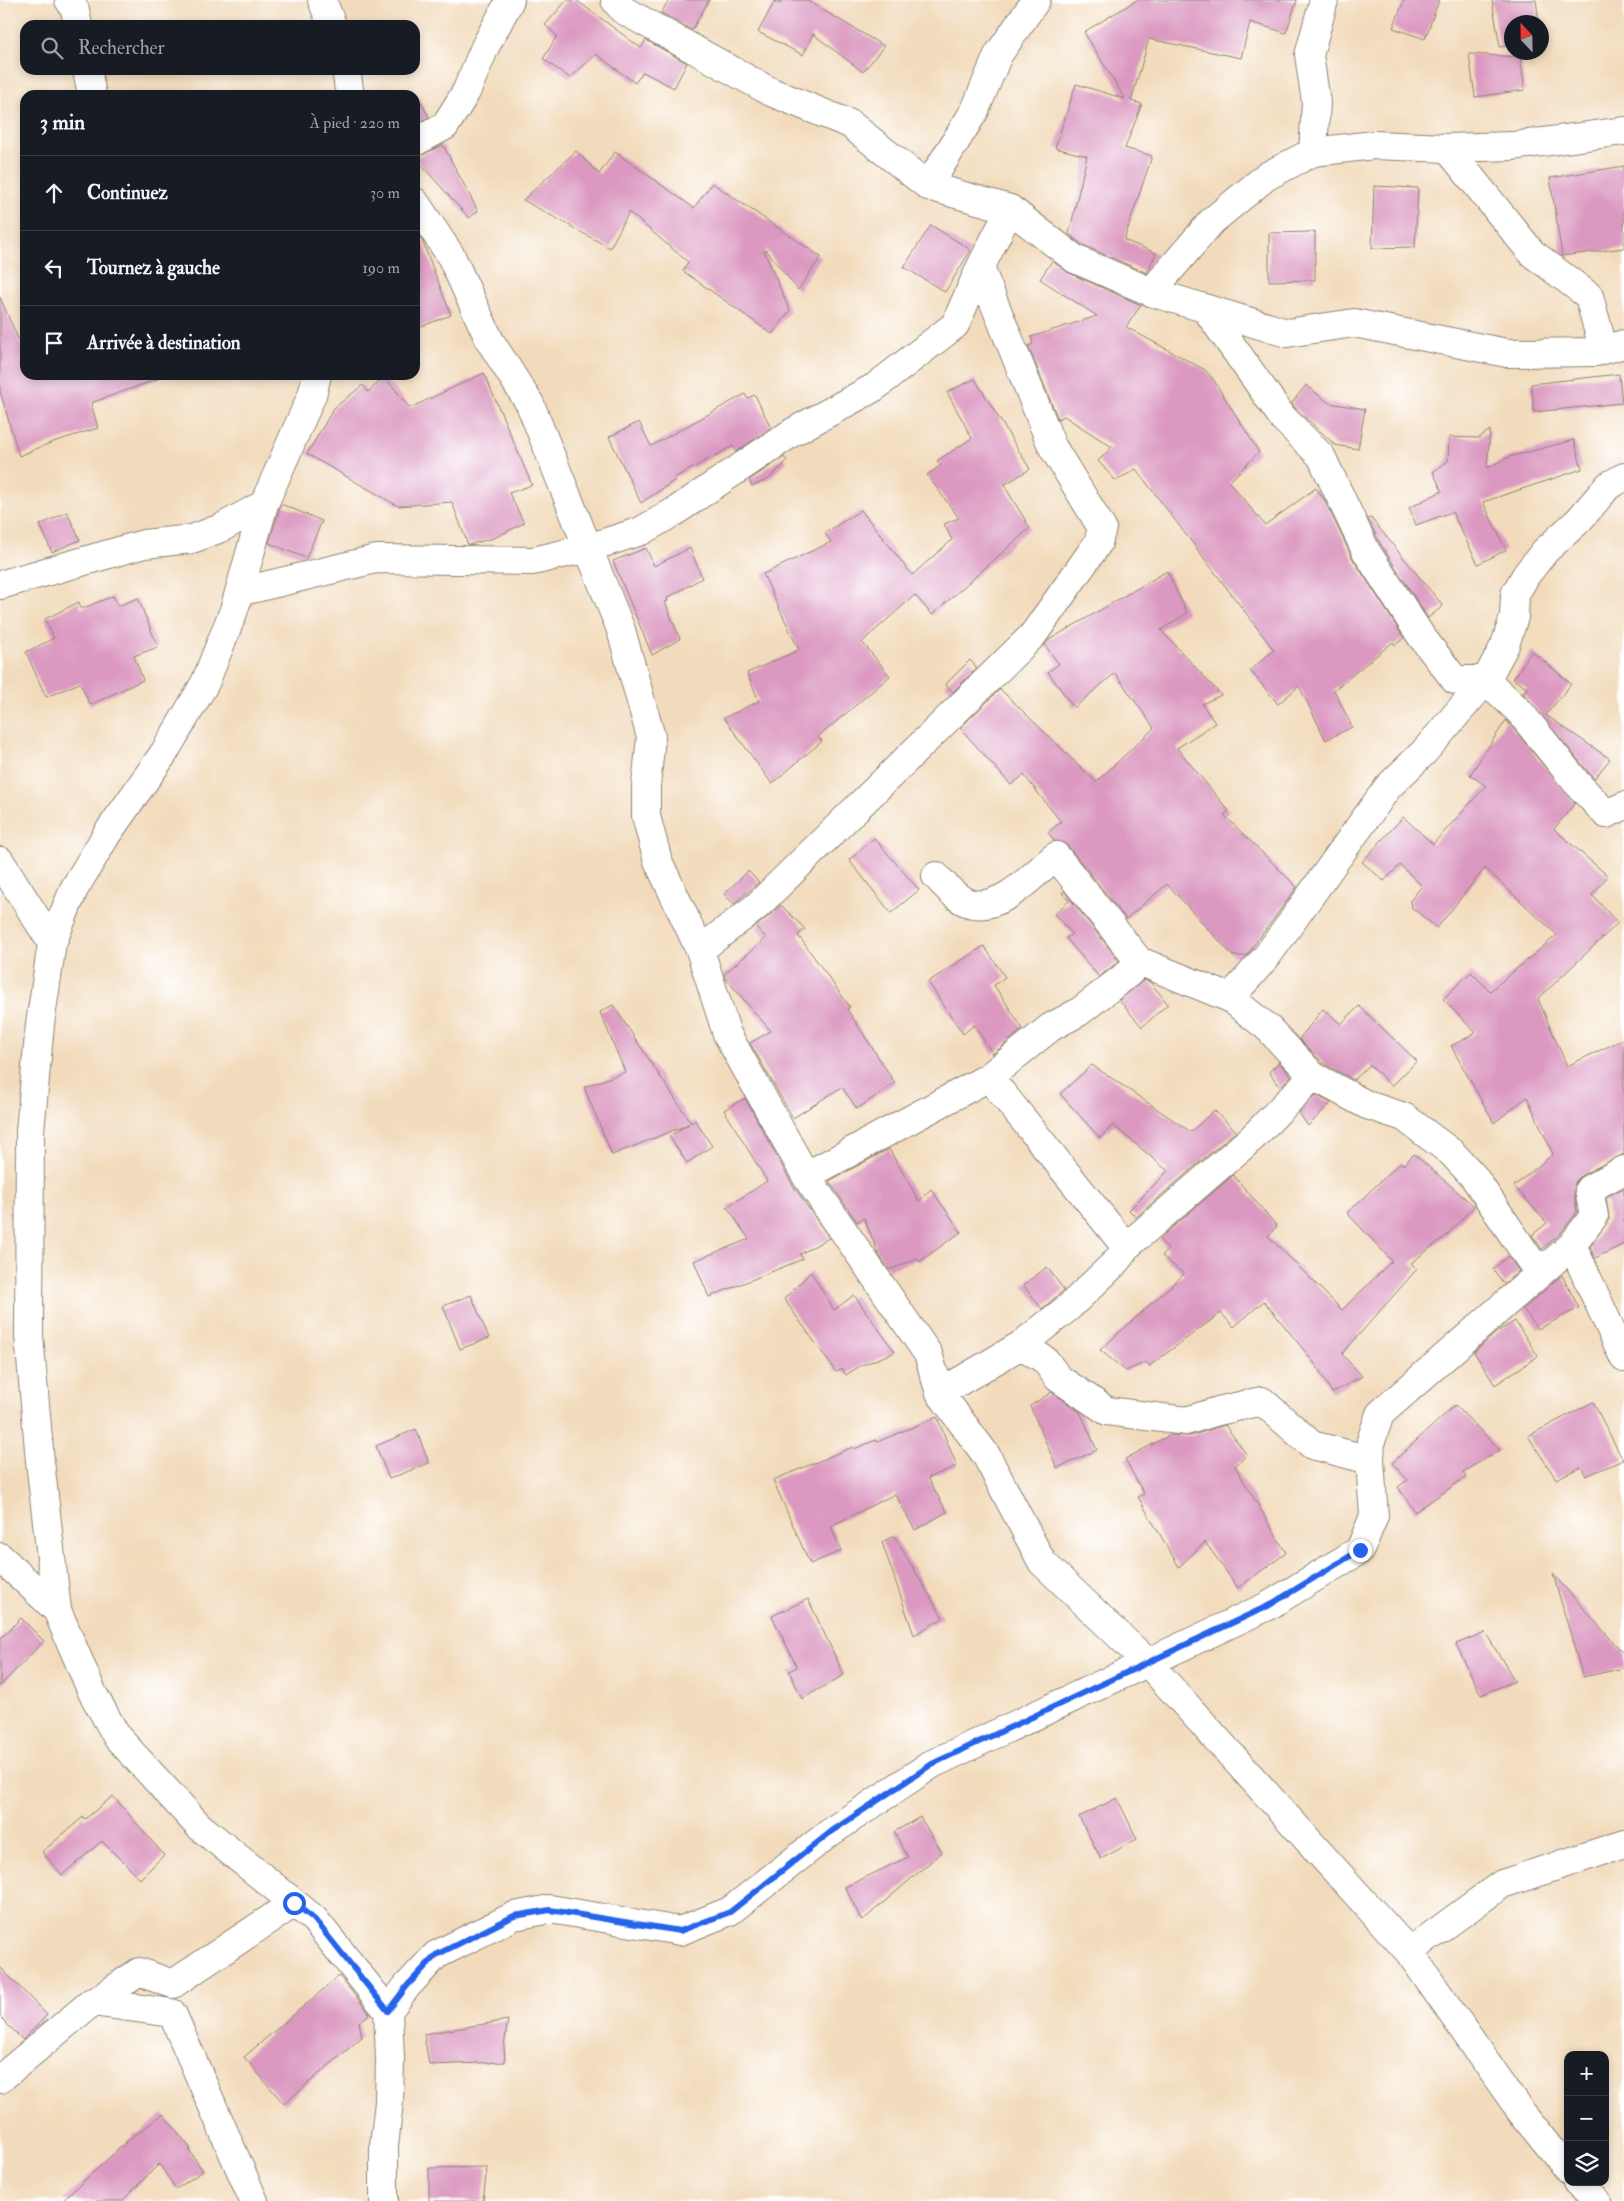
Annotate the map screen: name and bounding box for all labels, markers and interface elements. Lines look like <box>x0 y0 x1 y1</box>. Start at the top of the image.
north arrow <box>1504 15 1549 60</box>
search box <box>20 20 420 75</box>
icon: search <box>38 34 66 62</box>
text: Rechercher <box>78 36 165 60</box>
text: 3 min <box>40 109 85 136</box>
text: À pied · 220 m <box>310 113 400 133</box>
icon: ahead <box>40 179 68 207</box>
text: Continuez <box>87 181 168 205</box>
text: 30 m <box>370 183 400 203</box>
icon: left <box>40 254 68 282</box>
text: Tournez à gauche <box>87 256 220 280</box>
text: 190 m <box>362 258 400 278</box>
icon: arrive <box>40 329 68 357</box>
text: Arrivée à destination <box>87 331 241 355</box>
route end <box>1349 1539 1372 1562</box>
route start <box>283 1892 306 1915</box>
map controls <box>1564 2051 1609 2186</box>
button: + <box>1564 2051 1609 2096</box>
button: − <box>1564 2096 1609 2141</box>
button: layers <box>1564 2141 1609 2186</box>

